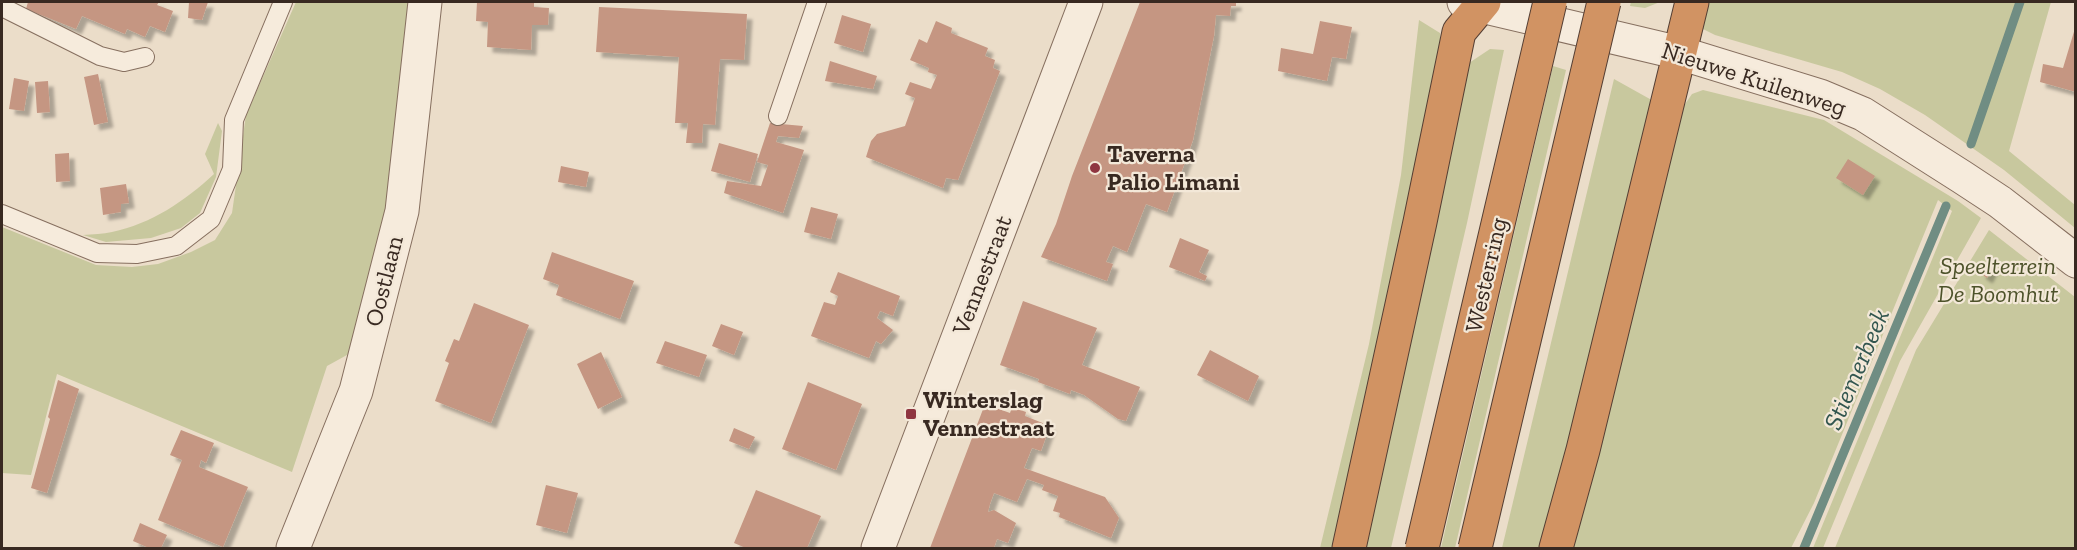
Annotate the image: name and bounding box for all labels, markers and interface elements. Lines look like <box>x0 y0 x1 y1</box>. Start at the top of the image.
street label: Nieuwe Kuilenweg <box>1658 35 1850 122</box>
place label: Taverna Palio Limani <box>1107 139 1240 196</box>
marker: Taverna Palio Limani <box>1088 161 1102 175</box>
street label: Vennestraat <box>945 211 1018 340</box>
street label: Westerring <box>1458 215 1513 335</box>
street label: Oostlaan <box>358 232 409 329</box>
park label: Speelterrein De Boomhut <box>1937 251 2059 308</box>
water label: Stiemerbeek <box>1816 304 1896 434</box>
place label: Winterslag Vennestraat <box>923 385 1055 442</box>
marker: Winterslag Vennestraat <box>904 407 918 421</box>

